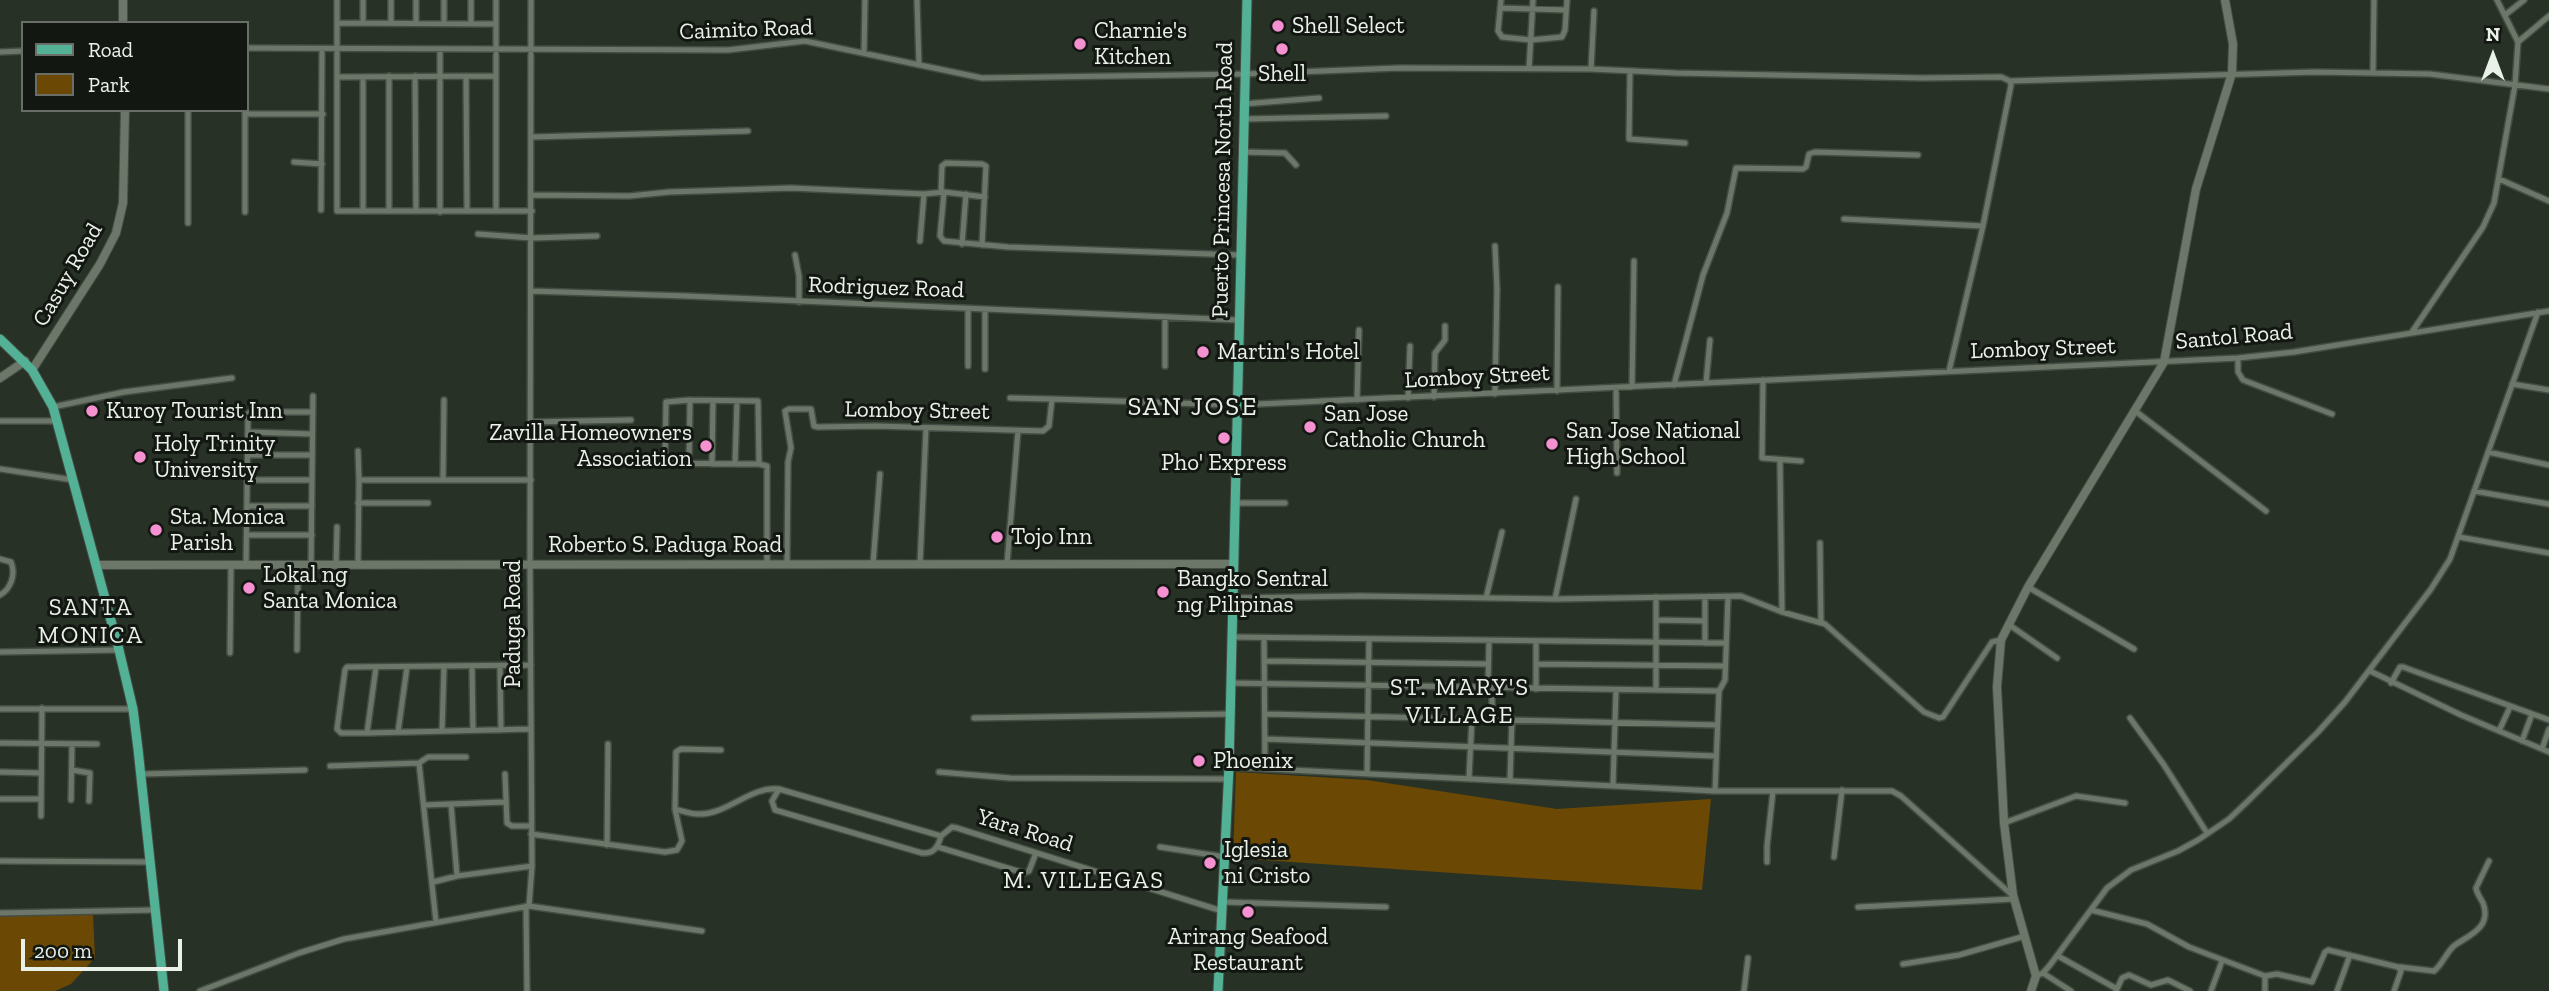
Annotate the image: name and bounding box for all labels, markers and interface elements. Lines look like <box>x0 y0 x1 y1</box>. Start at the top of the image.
place label: Shell Select <box>1292 12 1405 40</box>
street label: Caimito Road <box>679 14 813 46</box>
place label: Charnie's Kitchen <box>1094 17 1187 71</box>
marker: Shell Select <box>1270 18 1286 34</box>
legend <box>21 21 248 112</box>
north arrow <box>2458 21 2528 91</box>
text: N <box>2486 23 2500 46</box>
marker: Charnie's Kitchen <box>1072 36 1088 52</box>
text: Road <box>88 37 133 62</box>
marker: Shell <box>1274 41 1290 57</box>
street label: Puerto Princesa North Road <box>1207 42 1239 318</box>
place label: Shell <box>1258 60 1306 88</box>
text: Park <box>88 72 130 97</box>
street label: Casuy Road <box>27 218 109 332</box>
street label: Rodriguez Road <box>808 271 964 305</box>
street label: Santol Road <box>2174 318 2294 356</box>
street label: Lomboy Street <box>1970 333 2116 365</box>
place label: Martin's Hotel <box>1217 338 1359 366</box>
marker: Martin's Hotel <box>1195 344 1211 360</box>
street label: Lomboy Street <box>1404 359 1550 395</box>
district label: SAN JOSE <box>1129 392 1257 424</box>
street label: Lomboy Street <box>844 396 990 426</box>
place label: Kuroy Tourist Inn <box>106 397 283 425</box>
place label: San Jose Catholic Church <box>1324 400 1485 454</box>
marker: Kuroy Tourist Inn <box>84 403 100 419</box>
place label: San Jose National High School <box>1566 417 1740 471</box>
place label: Zavilla Homeowners Association <box>489 419 692 473</box>
marker: San Jose Catholic Church <box>1302 419 1318 435</box>
place label: Holy Trinity University <box>154 430 275 484</box>
marker: Pho' Express <box>1216 430 1232 446</box>
marker: San Jose National High School <box>1544 436 1560 452</box>
marker: Zavilla Homeowners Association <box>698 438 714 454</box>
marker: Holy Trinity University <box>132 449 148 465</box>
place label: Pho' Express <box>1161 449 1287 477</box>
place label: Sta. Monica Parish <box>170 503 285 557</box>
marker: Sta. Monica Parish <box>148 522 164 538</box>
place label: Tojo Inn <box>1011 523 1092 551</box>
marker: Tojo Inn <box>989 529 1005 545</box>
street label: Roberto S. Paduga Road <box>548 531 782 559</box>
street label: Paduga Road <box>499 560 527 688</box>
place label: Lokal ng Santa Monica <box>263 561 397 615</box>
place label: Bangko Sentral ng Pilipinas <box>1177 565 1328 619</box>
marker: Lokal ng Santa Monica <box>241 580 257 596</box>
marker: Bangko Sentral ng Pilipinas <box>1155 584 1171 600</box>
district label: SANTA MONICA <box>39 594 143 650</box>
district label: ST. MARY'S VILLAGE <box>1391 674 1529 730</box>
place label: Phoenix <box>1213 747 1293 775</box>
marker: Phoenix <box>1191 753 1207 769</box>
street label: Yara Road <box>974 803 1076 859</box>
place label: Iglesia ni Cristo <box>1224 836 1310 890</box>
marker: Iglesia ni Cristo <box>1202 855 1218 871</box>
district label: M. VILLEGAS <box>1004 867 1164 895</box>
marker: Arirang Seafood Restaurant <box>1240 904 1256 920</box>
place label: Arirang Seafood Restaurant <box>1168 923 1328 977</box>
scale bar <box>24 925 186 969</box>
text: 200 m <box>34 938 92 963</box>

